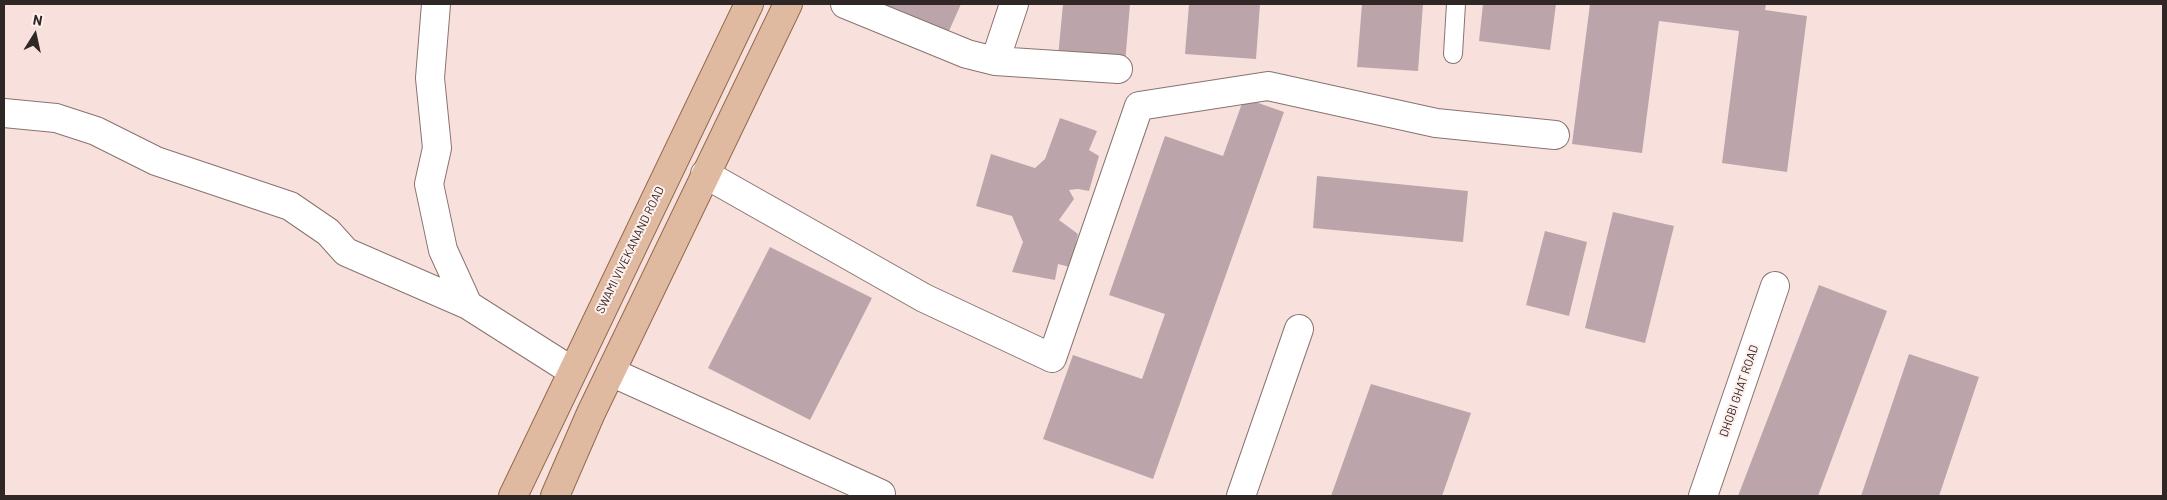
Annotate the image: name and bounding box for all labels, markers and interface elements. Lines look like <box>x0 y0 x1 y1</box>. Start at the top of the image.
north arrow <box>10 10 60 60</box>
text: N <box>32 11 44 29</box>
street label: SWAMI VIVEKANAND ROAD <box>593 184 667 316</box>
street label: DHOBI GHAT ROAD <box>1717 343 1761 439</box>

